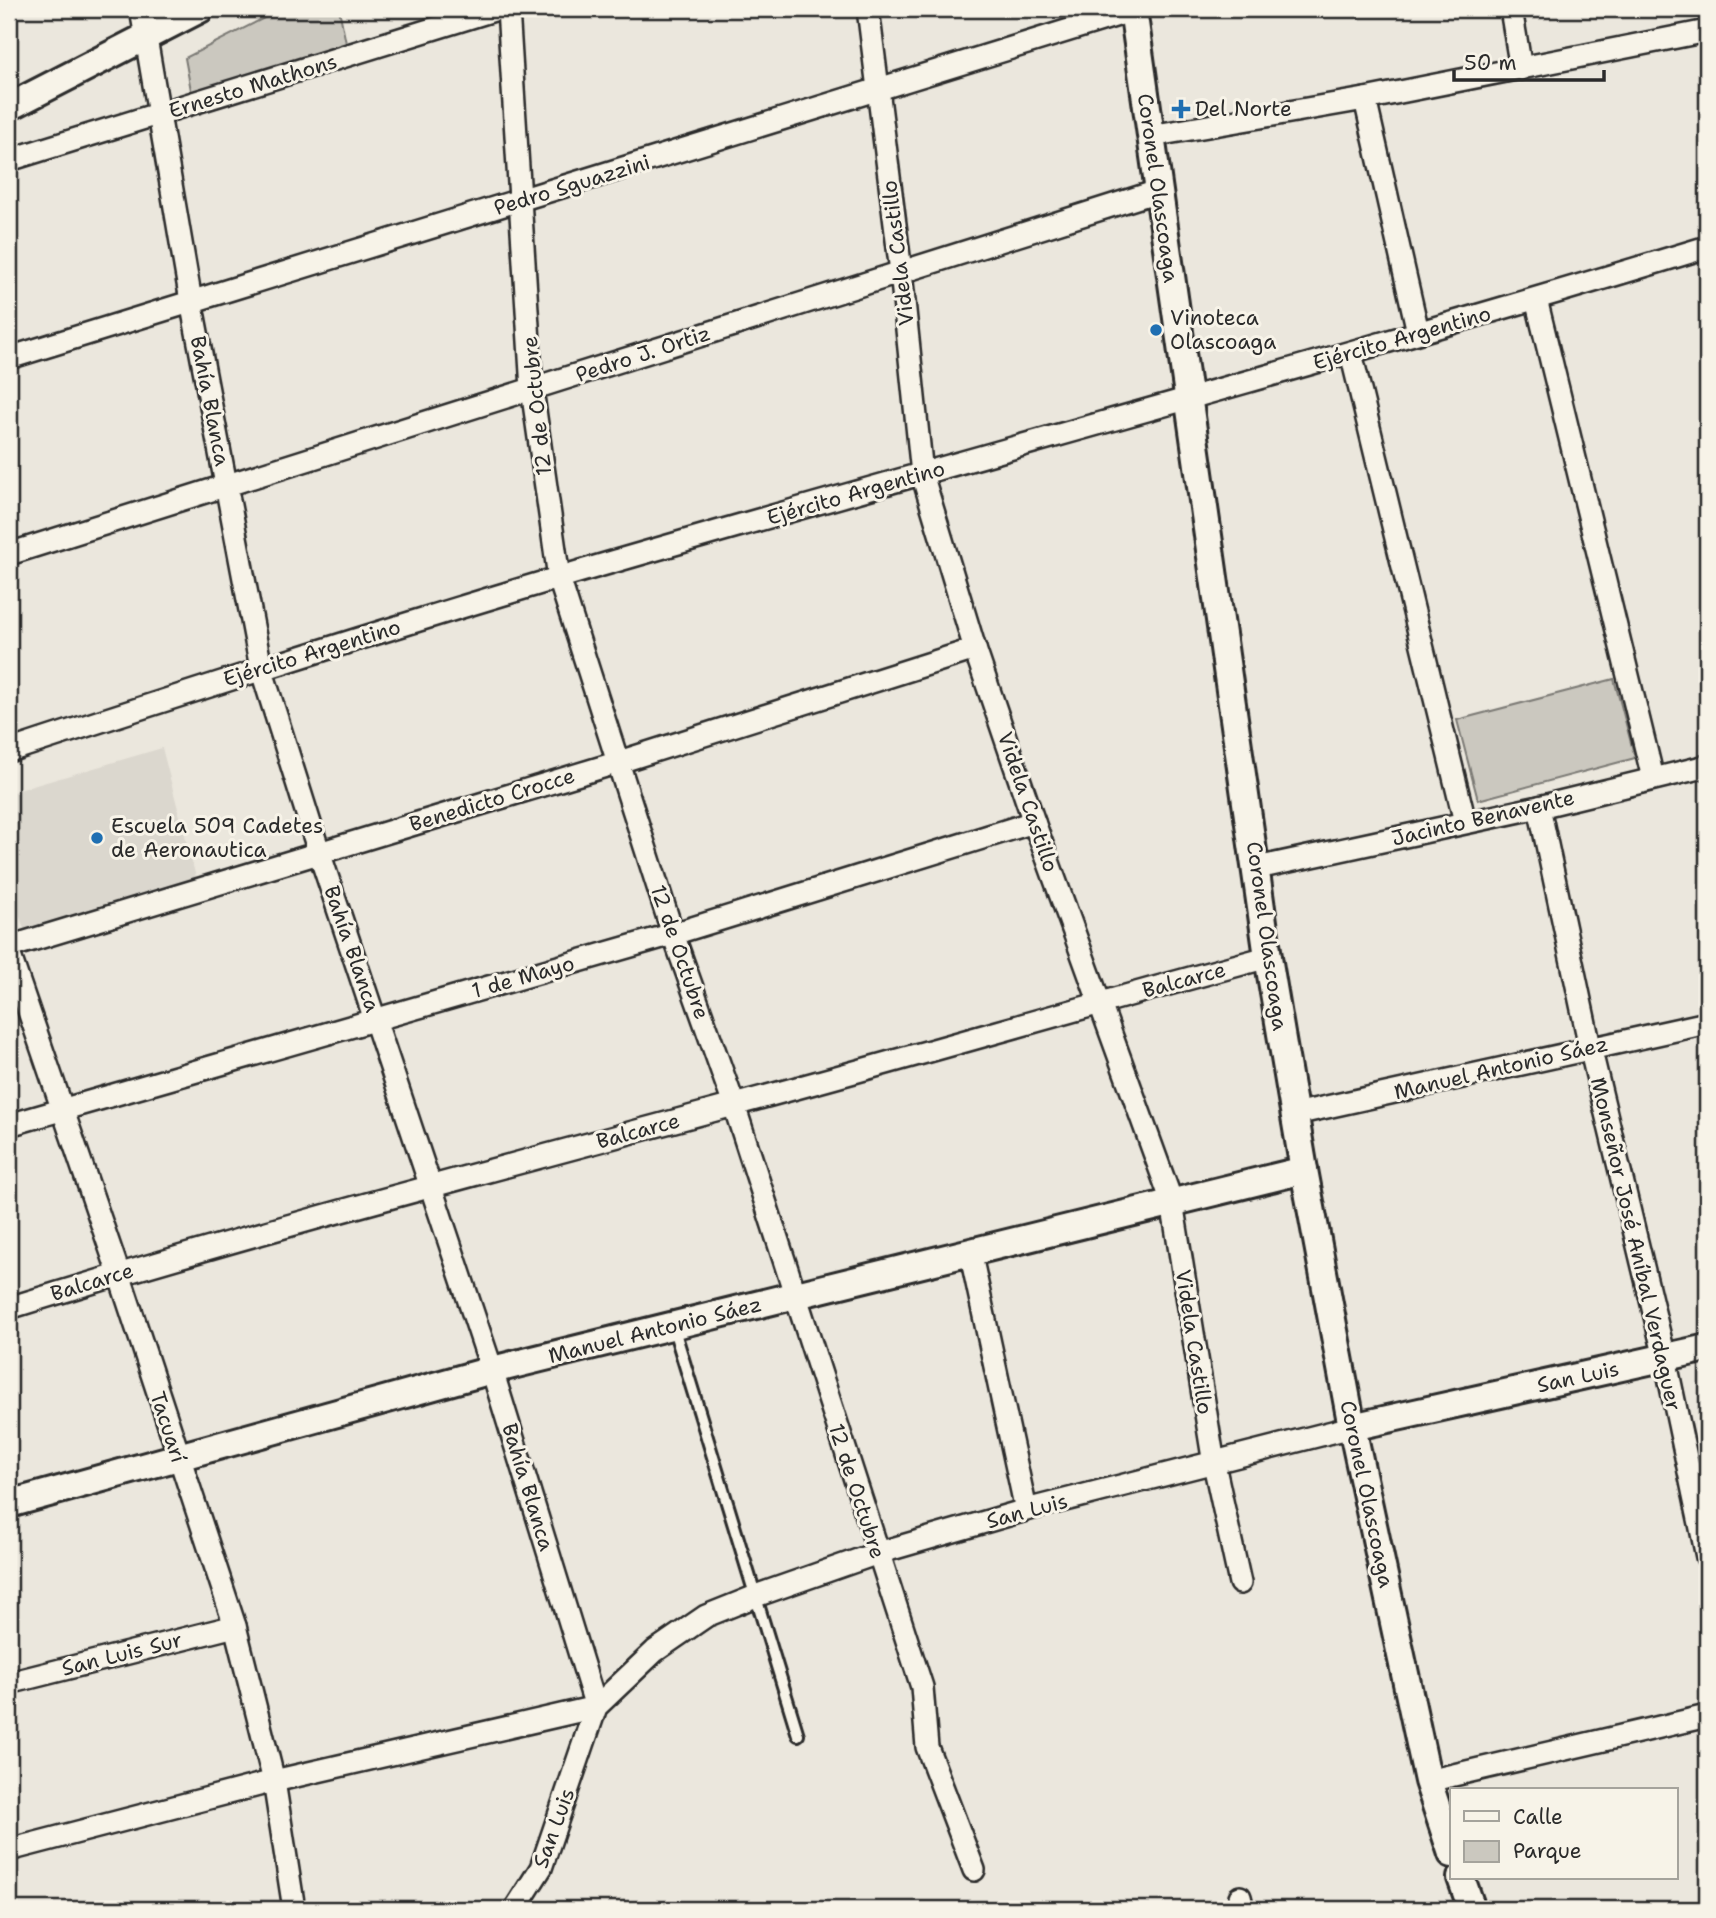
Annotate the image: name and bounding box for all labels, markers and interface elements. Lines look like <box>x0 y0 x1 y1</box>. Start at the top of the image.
scale bar <box>1454 38 1604 82</box>
street label: Ernesto Mathons <box>165 47 341 125</box>
text: 50 m <box>1464 49 1517 77</box>
street label: Coronel Olascoaga <box>1131 92 1185 284</box>
place label: Del Norte <box>1195 95 1292 123</box>
marker: Del Norte <box>1173 101 1189 117</box>
street label: Pedro Sguazzini <box>490 148 654 222</box>
street label: Videla Castillo <box>875 179 921 327</box>
street label: Ejército Argentino <box>1310 299 1494 377</box>
place label: Vinoteca Olascoaga <box>1170 304 1276 356</box>
street label: Pedro J. Ortiz <box>572 319 714 389</box>
marker: Vinoteca Olascoaga <box>1148 322 1164 338</box>
street label: Bahía Blanca <box>184 334 236 468</box>
street label: 12 de Octubre <box>516 335 558 477</box>
street label: Ejército Argentino <box>764 454 948 532</box>
street label: Ejército Argentino <box>220 613 404 693</box>
street label: Videla Castillo <box>991 728 1065 876</box>
street label: Benedicto Crocce <box>406 762 578 838</box>
street label: Jacinto Benavente <box>1389 783 1577 853</box>
place label: Escuela 509 Cadetes de Aeronautica <box>111 812 323 864</box>
marker: Escuela 509 Cadetes de Aeronautica <box>89 830 105 846</box>
street label: Coronel Olascoaga <box>1240 840 1294 1032</box>
street label: 12 de Octubre <box>644 881 716 1023</box>
street label: Bahía Blanca <box>317 882 387 1016</box>
street label: 1 de Mayo <box>468 949 578 1005</box>
street label: Balcarce <box>1139 955 1229 1005</box>
street label: Manuel Antonio Sáez <box>1391 1030 1611 1106</box>
street label: Monseñor José Aníbal Verdaguer <box>1584 1074 1688 1414</box>
street label: Balcarce <box>593 1106 683 1156</box>
street label: Balcarce <box>47 1256 137 1308</box>
street label: Videla Castillo <box>1169 1268 1219 1416</box>
street label: Manuel Antonio Sáez <box>545 1290 765 1370</box>
street label: San Luis <box>1534 1355 1622 1399</box>
street label: Tacuarí <box>143 1388 193 1466</box>
street label: Coronel Olascoaga <box>1333 1398 1401 1590</box>
street label: Bahía Blanca <box>495 1420 561 1554</box>
street label: 12 de Octubre <box>822 1420 892 1562</box>
street label: San Luis <box>983 1487 1071 1535</box>
street label: San Luis Sur <box>59 1625 185 1683</box>
street label: San Luis <box>527 1784 581 1872</box>
legend <box>1450 1788 1678 1880</box>
text: Calle <box>1513 1803 1563 1831</box>
text: Parque <box>1513 1837 1582 1865</box>

